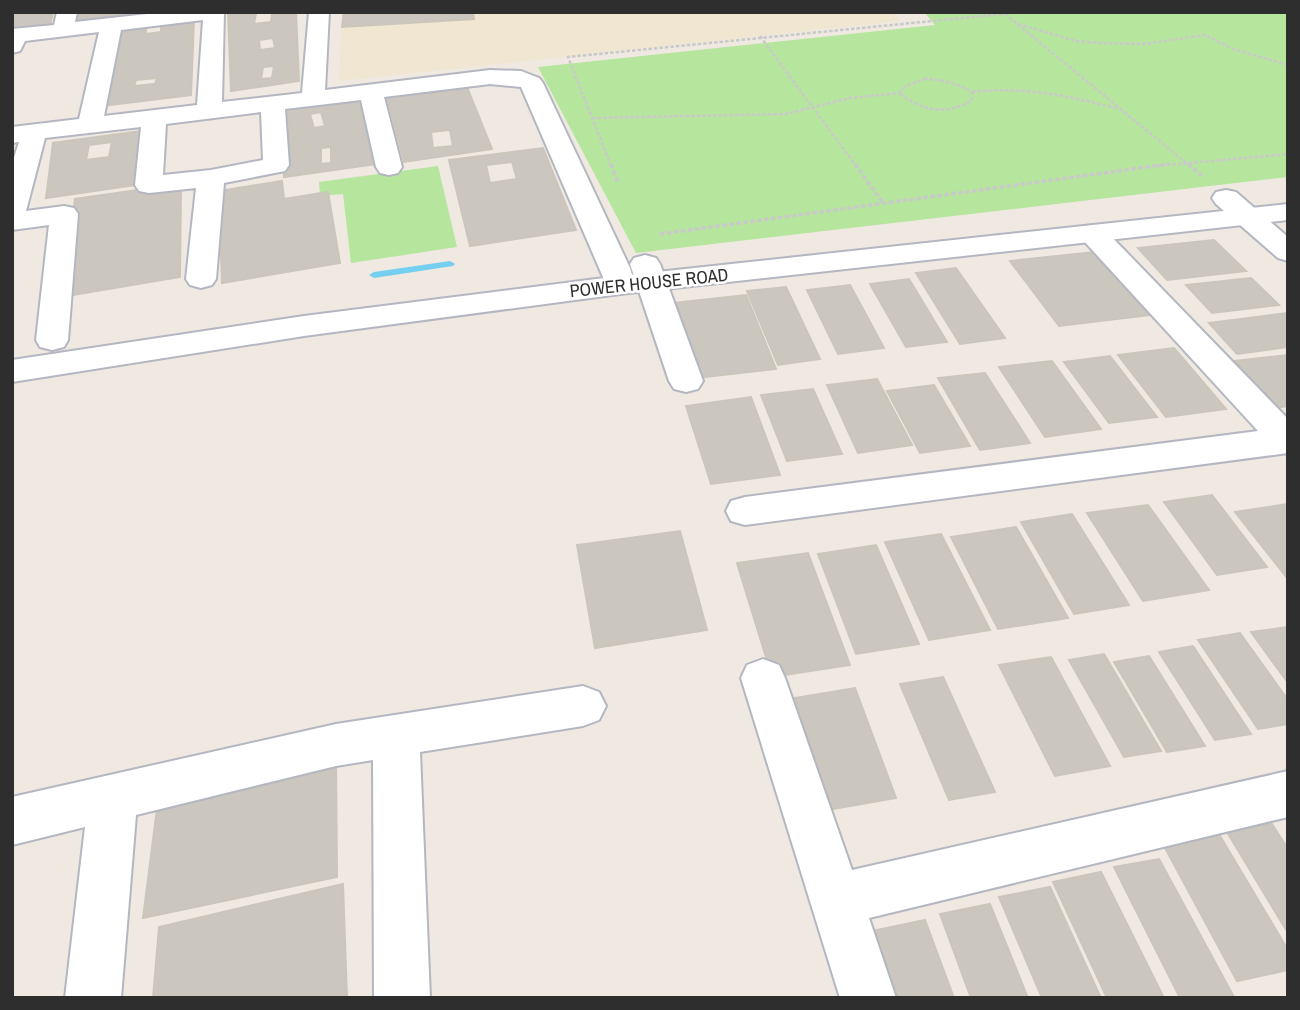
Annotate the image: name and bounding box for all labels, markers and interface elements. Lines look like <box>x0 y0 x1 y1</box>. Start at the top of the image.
street label: POWER HOUSE ROAD <box>569 262 729 303</box>

